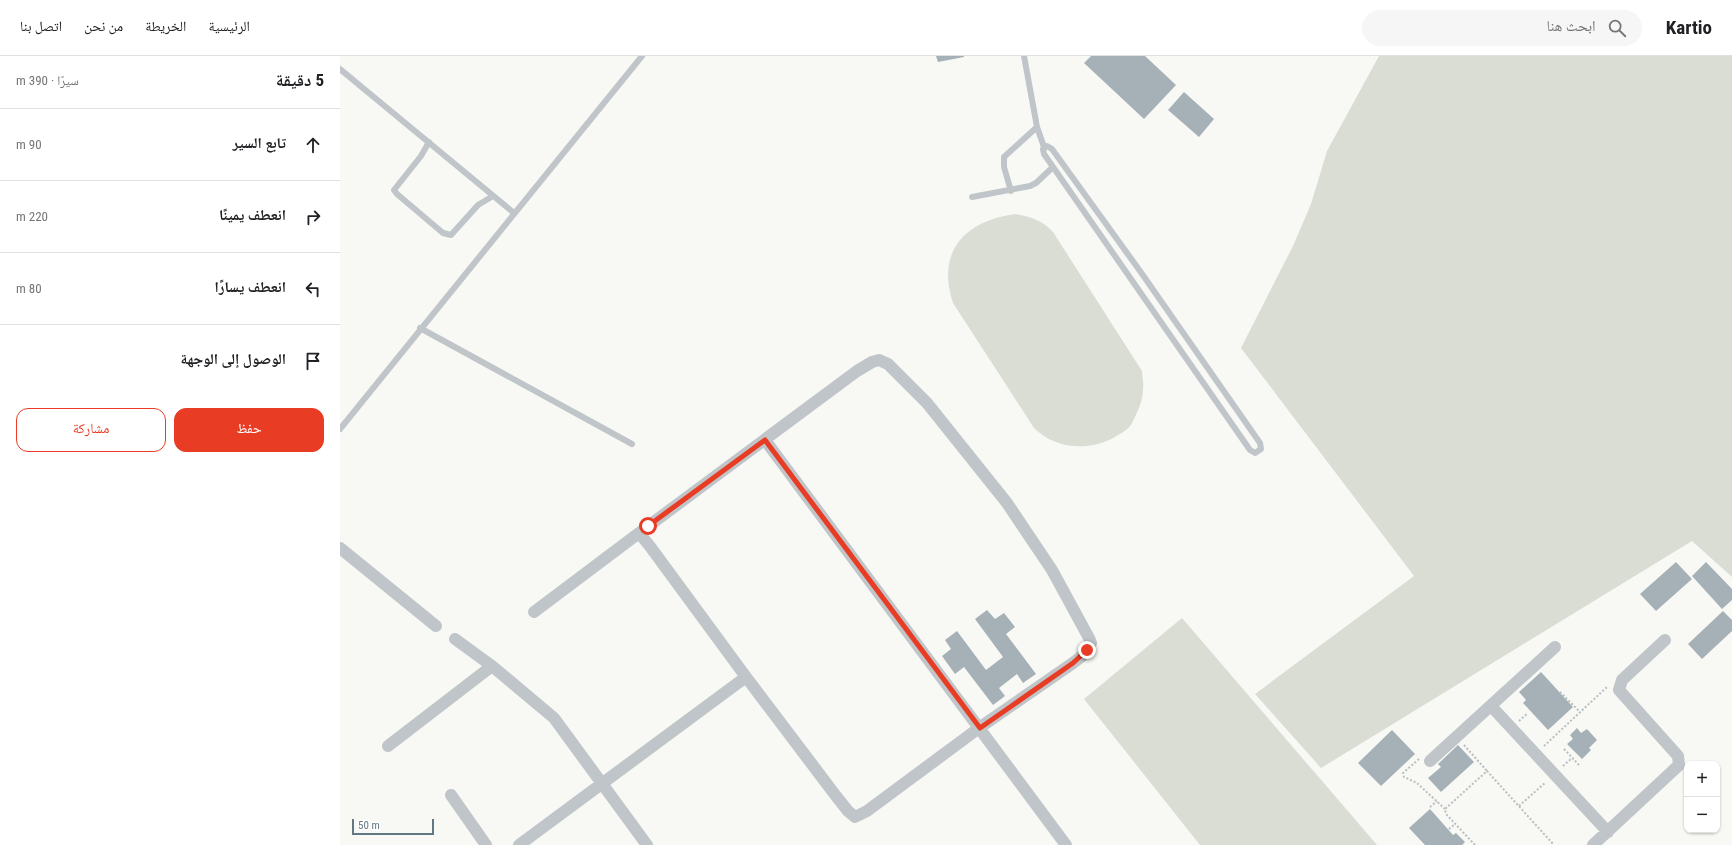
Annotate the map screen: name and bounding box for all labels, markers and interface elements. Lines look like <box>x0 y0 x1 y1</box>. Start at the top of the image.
search box <box>1362 10 1642 46</box>
text: Kartio <box>1666 16 1712 39</box>
text: ابحث هنا <box>1547 17 1596 35</box>
icon: search <box>1606 17 1628 39</box>
text: اتصل بنا <box>20 18 62 34</box>
text: من نحن <box>84 18 123 34</box>
text: الخريطة <box>145 18 186 34</box>
text: الرئيسية <box>208 18 250 34</box>
text: 5 دقيقة <box>276 70 324 90</box>
text: سيرًا · 390 m <box>16 73 79 88</box>
text: تابع السير <box>233 134 286 152</box>
icon: ahead <box>302 134 324 156</box>
text: 90 m <box>16 137 42 152</box>
text: انعطف يمينًا <box>219 206 286 224</box>
icon: right <box>302 206 324 228</box>
text: 220 m <box>16 209 48 224</box>
text: انعطف يسارًا <box>215 278 286 296</box>
icon: left <box>302 278 324 300</box>
text: 80 m <box>16 281 42 296</box>
text: الوصول إلى الوجهة <box>180 350 286 368</box>
icon: arrive <box>302 350 324 372</box>
button: مشاركة <box>16 408 166 452</box>
button: حفظ <box>174 408 324 452</box>
route start <box>639 517 657 535</box>
route end <box>1078 641 1096 659</box>
map controls <box>1684 761 1720 833</box>
button: + <box>1684 761 1720 797</box>
button: − <box>1684 797 1720 833</box>
scale bar <box>352 817 434 836</box>
text: 50 m <box>358 819 380 832</box>

